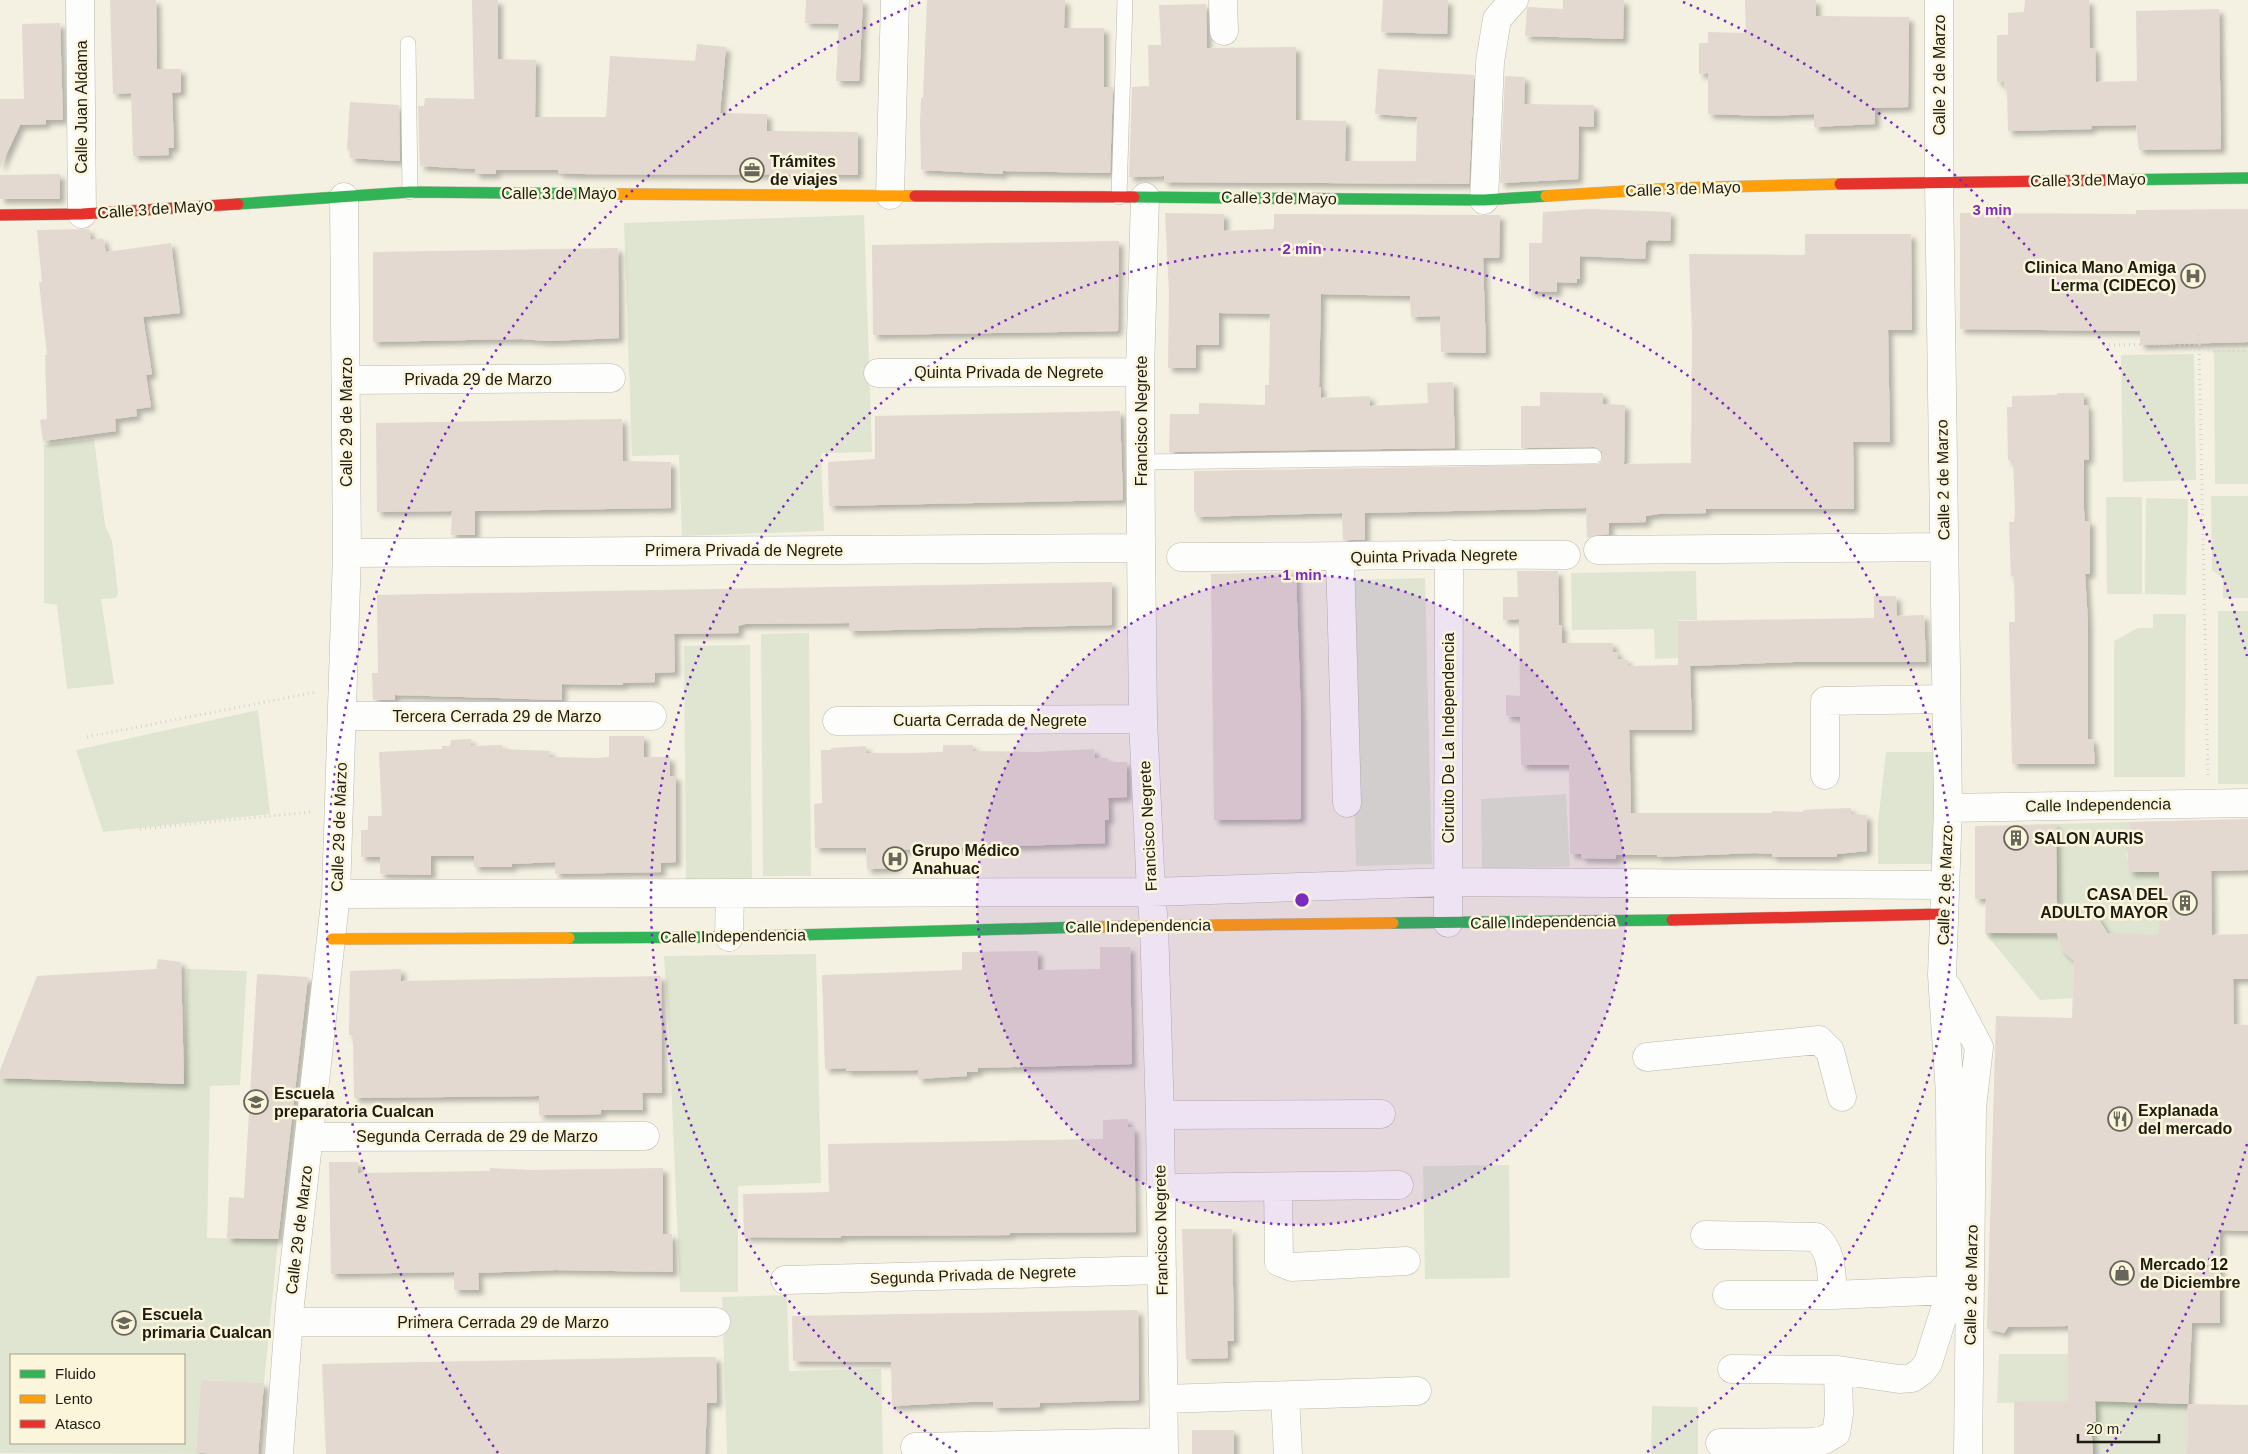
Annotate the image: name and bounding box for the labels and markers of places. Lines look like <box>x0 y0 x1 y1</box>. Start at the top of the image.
place label: Trámites de viajes <box>770 153 838 188</box>
office icon: Trámites de viajes <box>739 157 765 183</box>
place label: Clinica Mano Amiga Lerma (CIDECO) <box>2025 259 2176 294</box>
hospital icon: Clinica Mano Amiga Lerma (CIDECO) <box>2180 263 2206 289</box>
building icon: SALON AURIS <box>2003 825 2029 851</box>
place label: SALON AURIS <box>2034 830 2144 847</box>
place label: Grupo Médico Anahuac <box>912 842 1020 877</box>
hospital icon: Grupo Médico Anahuac <box>882 846 908 872</box>
place label: CASA DEL ADULTO MAYOR <box>2040 886 2168 921</box>
building icon: CASA DEL ADULTO MAYOR <box>2172 890 2198 916</box>
centre of rings <box>1293 891 1311 909</box>
place label: Escuela preparatoria Cualcan <box>274 1085 434 1120</box>
school or university icon: Escuela preparatoria Cualcan <box>243 1089 269 1115</box>
place label: Explanada del mercado <box>2138 1102 2232 1137</box>
restaurant icon: Explanada del mercado <box>2107 1106 2133 1132</box>
place label: Mercado 12 de Diciembre <box>2140 1256 2241 1291</box>
shop icon: Mercado 12 de Diciembre <box>2109 1260 2135 1286</box>
place label: Escuela primaria Cualcan <box>142 1306 272 1341</box>
school or university icon: Escuela primaria Cualcan <box>111 1310 137 1336</box>

